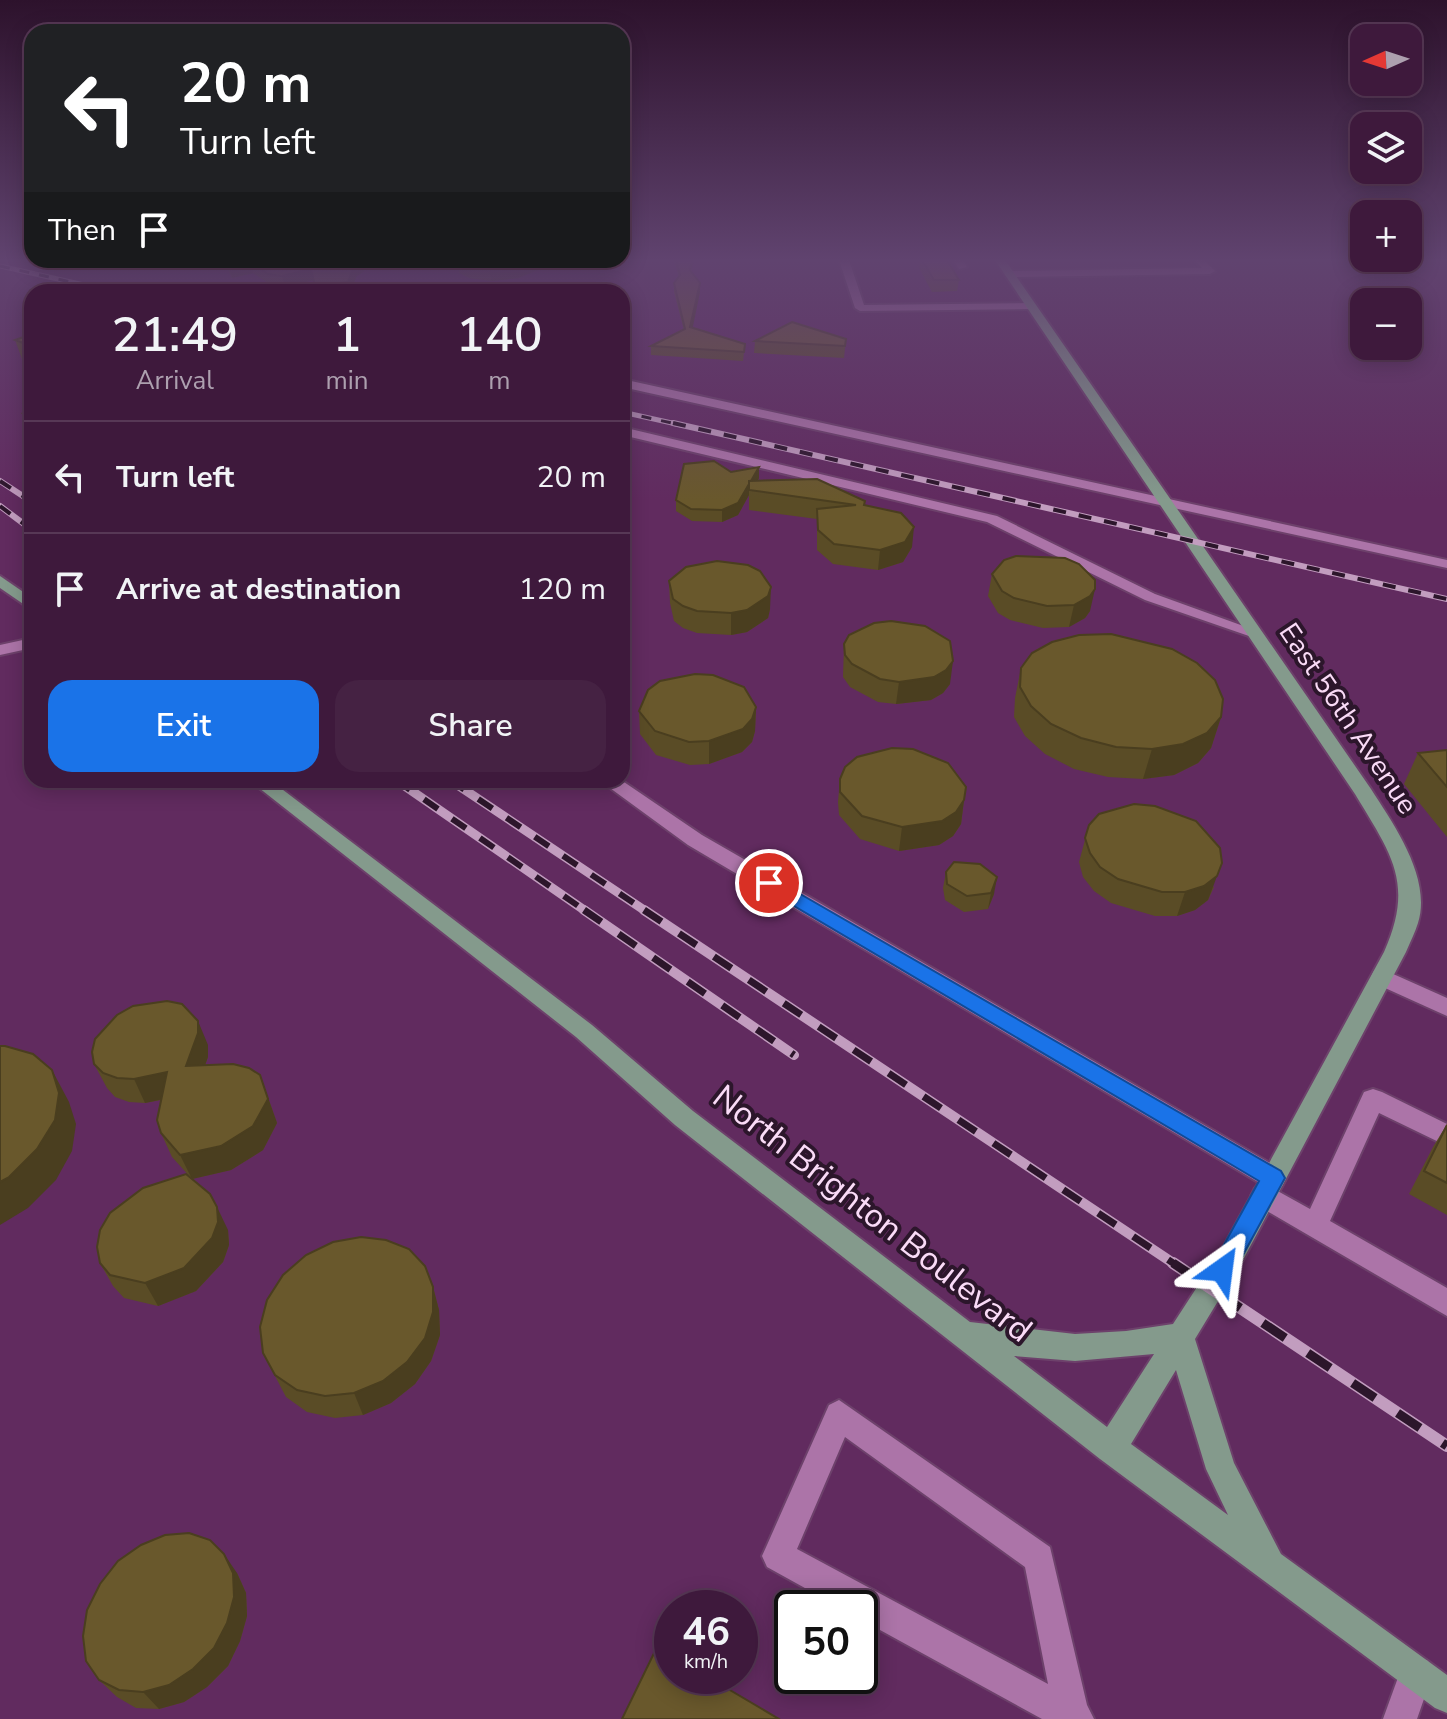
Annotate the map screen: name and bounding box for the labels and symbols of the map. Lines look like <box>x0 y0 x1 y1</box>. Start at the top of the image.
north arrow <box>1350 24 1422 96</box>
street label: East 56th Avenue <box>1270 615 1426 822</box>
pin <box>735 849 803 917</box>
street label: North Brighton Boulevard <box>703 1074 1042 1353</box>
position arrow <box>1180 1228 1264 1312</box>
speed limit sign: 50 <box>774 1590 878 1694</box>

